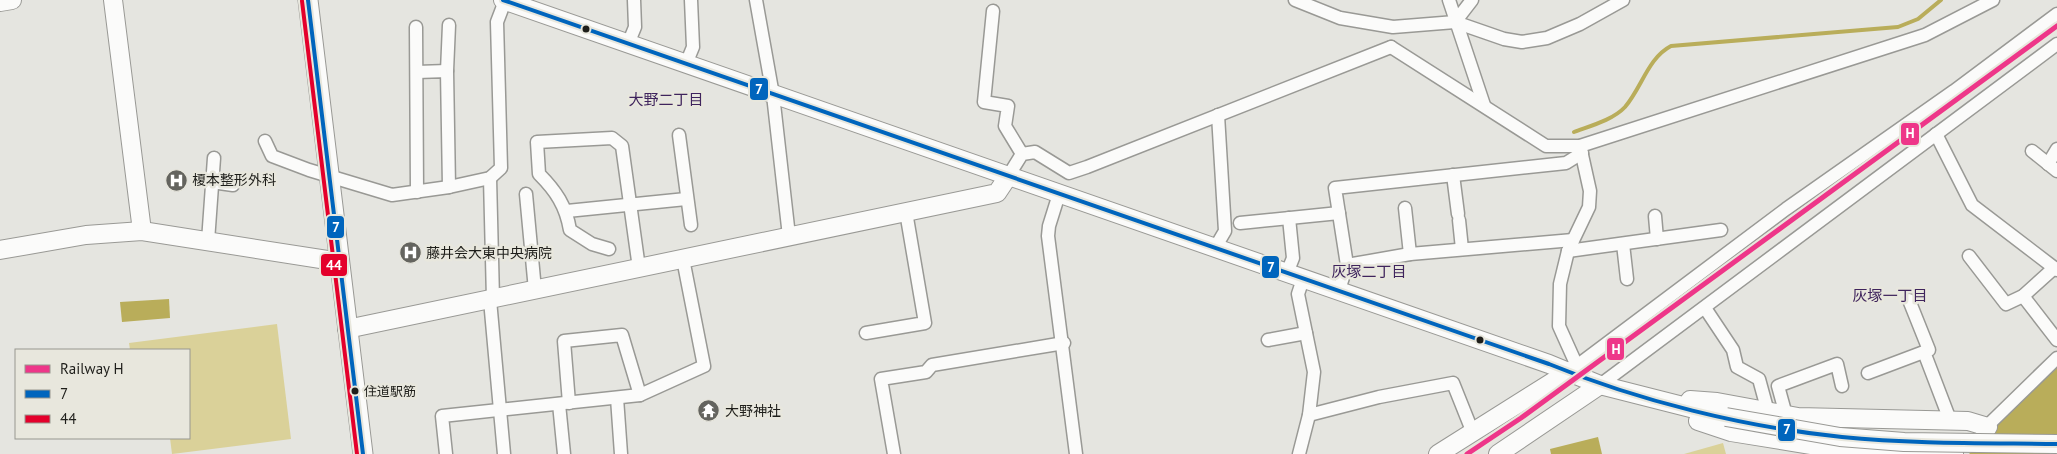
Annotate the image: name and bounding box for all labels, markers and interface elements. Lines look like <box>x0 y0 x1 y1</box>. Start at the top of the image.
unlabelled marker <box>581 24 591 34</box>
line badge: 7 <box>749 77 769 101</box>
text: 7 <box>755 80 763 98</box>
district label: 大野二丁目 <box>628 90 704 109</box>
line badge: H <box>1900 122 1920 146</box>
text: H <box>1905 124 1915 142</box>
hospital icon: 榎本整形外科 <box>164 168 188 192</box>
place label: 榎本整形外科 <box>192 171 276 189</box>
line badge: 7 <box>326 215 345 239</box>
text: 7 <box>332 218 340 236</box>
hospital icon: 藤井会大東中央病院 <box>398 241 422 265</box>
place label: 藤井会大東中央病院 <box>426 244 552 262</box>
line badge: 44 <box>320 253 348 277</box>
line badge: 7 <box>1261 255 1280 279</box>
text: 44 <box>326 256 342 274</box>
text: 7 <box>1267 258 1275 276</box>
district label: 灰塚二丁目 <box>1331 262 1407 281</box>
district label: 灰塚一丁目 <box>1852 286 1928 305</box>
unlabelled marker <box>1475 335 1485 345</box>
line badge: H <box>1606 337 1625 361</box>
text: H <box>1611 340 1621 358</box>
legend <box>15 349 190 439</box>
text: Railway H <box>60 359 124 378</box>
place label: 住道駅筋 <box>364 383 416 400</box>
text: 7 <box>60 384 68 403</box>
marker: 住道駅筋 <box>350 386 360 396</box>
temple icon: 大野神社 <box>697 399 721 423</box>
place label: 大野神社 <box>725 402 781 420</box>
text: 44 <box>60 409 76 428</box>
line badge: 7 <box>1777 418 1796 442</box>
text: 7 <box>1783 420 1791 438</box>

